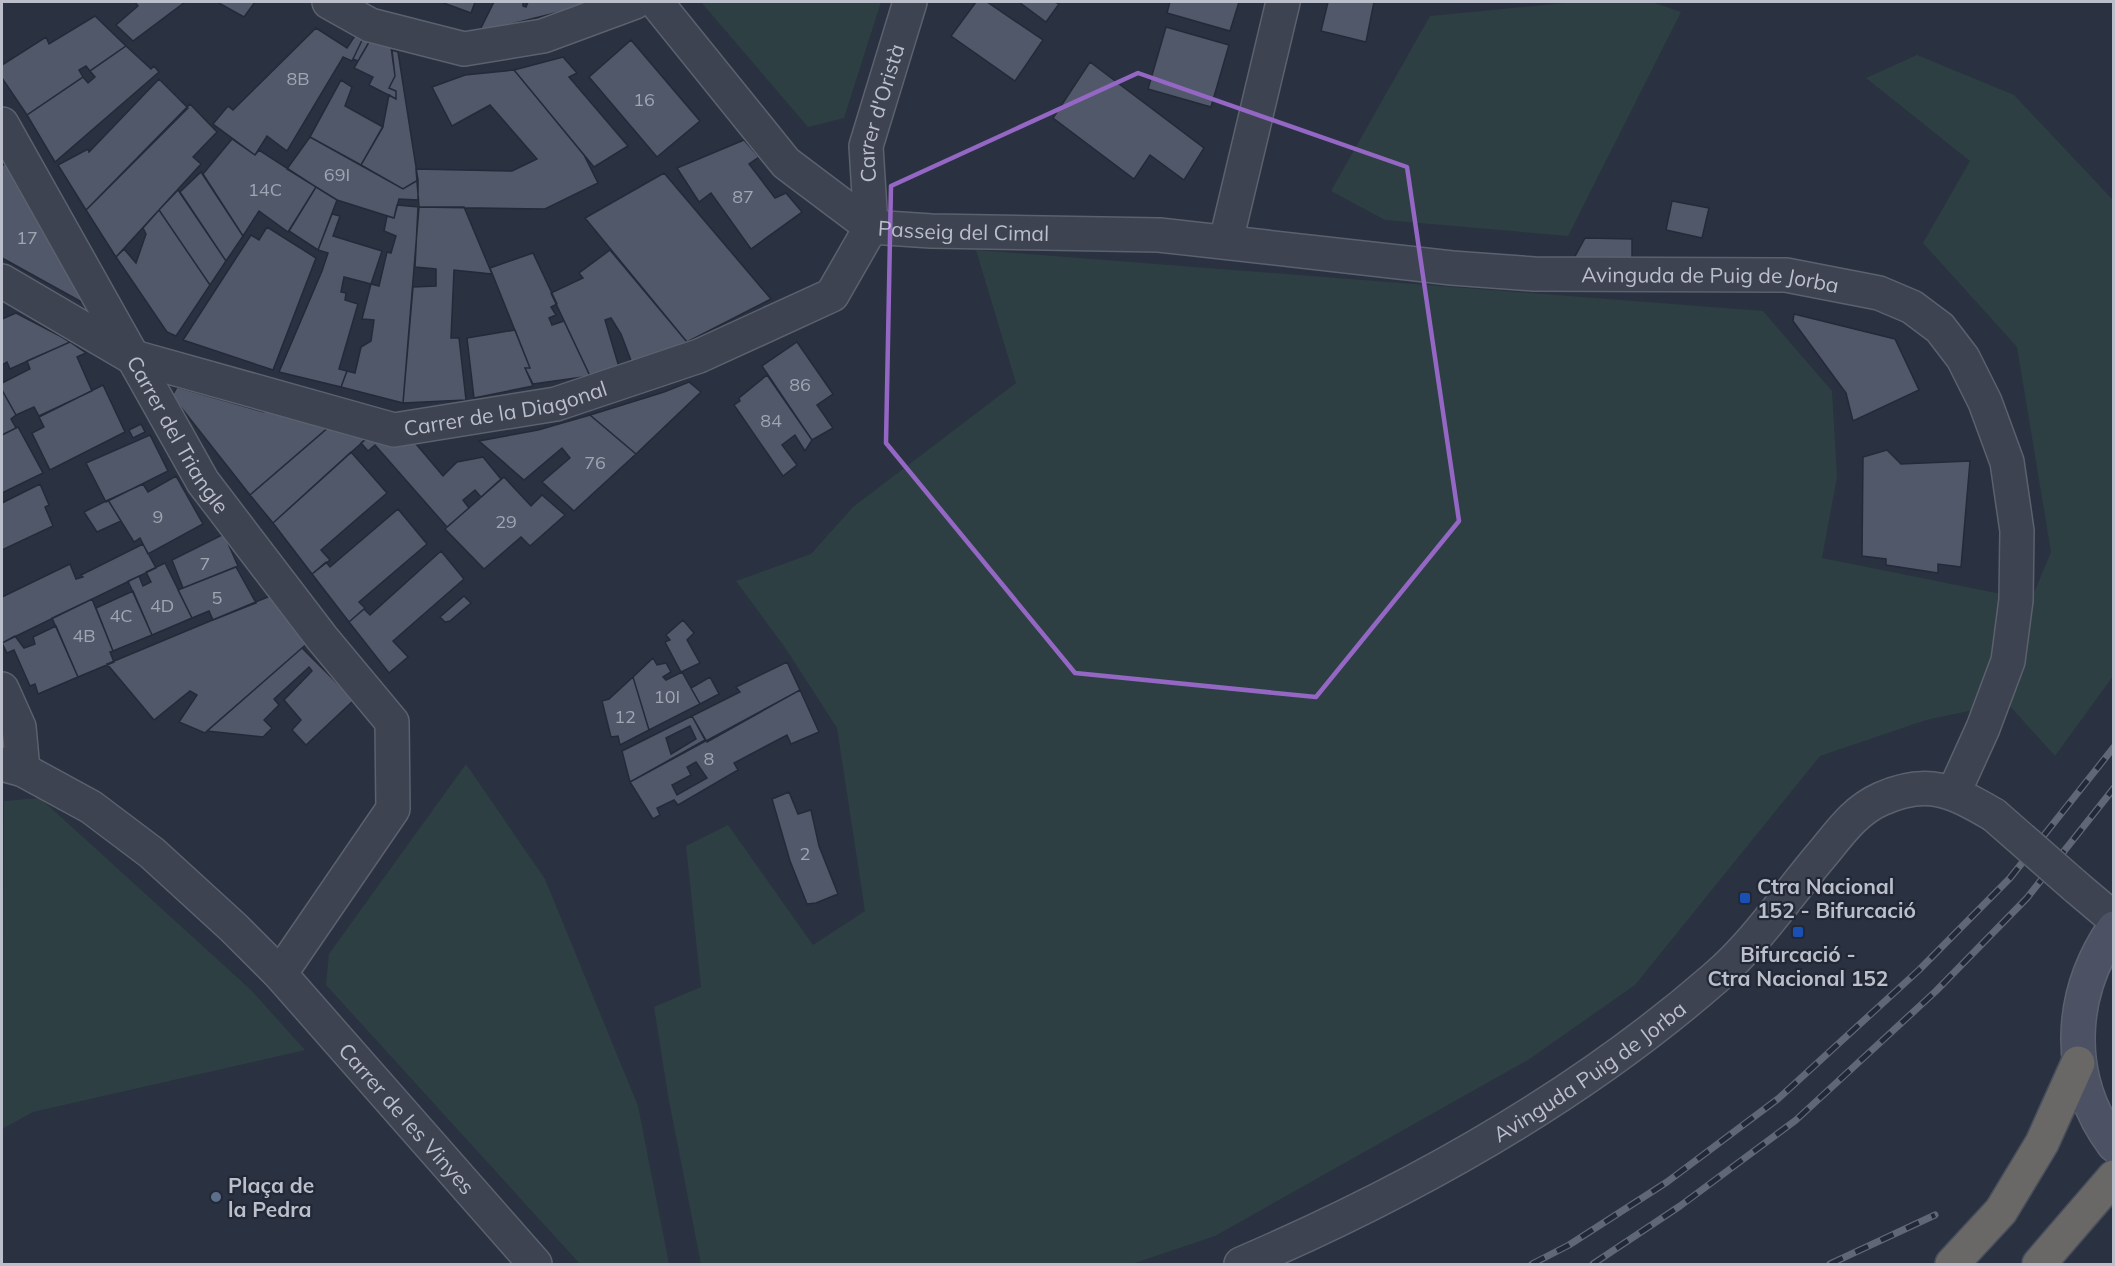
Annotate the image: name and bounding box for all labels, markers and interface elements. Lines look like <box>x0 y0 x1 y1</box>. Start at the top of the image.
street label: Carrer d'Oristà <box>853 41 909 183</box>
house number: 8B <box>286 67 310 90</box>
house number: 16 <box>633 88 655 111</box>
house number: 69I <box>324 163 350 186</box>
house number: 14C <box>248 178 282 201</box>
house number: 87 <box>732 185 754 208</box>
street label: Passeig del Cimal <box>877 214 1049 246</box>
house number: 17 <box>16 226 38 249</box>
street label: Avinguda de Puig de Jorba <box>1581 261 1841 298</box>
street label: Carrer del Triangle <box>122 351 235 518</box>
house number: 86 <box>789 373 811 396</box>
street label: Carrer de la Diagonal <box>402 375 610 441</box>
house number: 84 <box>760 409 782 432</box>
house number: 76 <box>584 451 606 474</box>
house number: 9 <box>153 505 163 528</box>
house number: 29 <box>495 510 517 533</box>
house number: 7 <box>200 552 210 575</box>
house number: 5 <box>212 586 223 609</box>
house number: 4D <box>150 594 174 617</box>
house number: 4C <box>109 604 133 627</box>
house number: 4B <box>72 624 96 647</box>
house number: 10I <box>654 685 680 708</box>
house number: 12 <box>614 705 636 728</box>
house number: 8 <box>704 747 714 770</box>
house number: 2 <box>800 842 810 865</box>
place label: Ctra Nacional 152 - Bifurcació <box>1757 873 1916 923</box>
marker: Ctra Nacional 152 - Bifurcació <box>1738 891 1752 905</box>
marker: Bifurcació - Ctra Nacional 152 <box>1791 925 1805 939</box>
place label: Bifurcació - Ctra Nacional 152 <box>1708 941 1888 991</box>
street label: Avinguda Puig de Jorba <box>1488 995 1691 1147</box>
street label: Carrer de les Vinyes <box>333 1037 480 1199</box>
place label: Plaça de la Pedra <box>228 1172 314 1222</box>
marker: Plaça de la Pedra <box>209 1190 223 1204</box>

